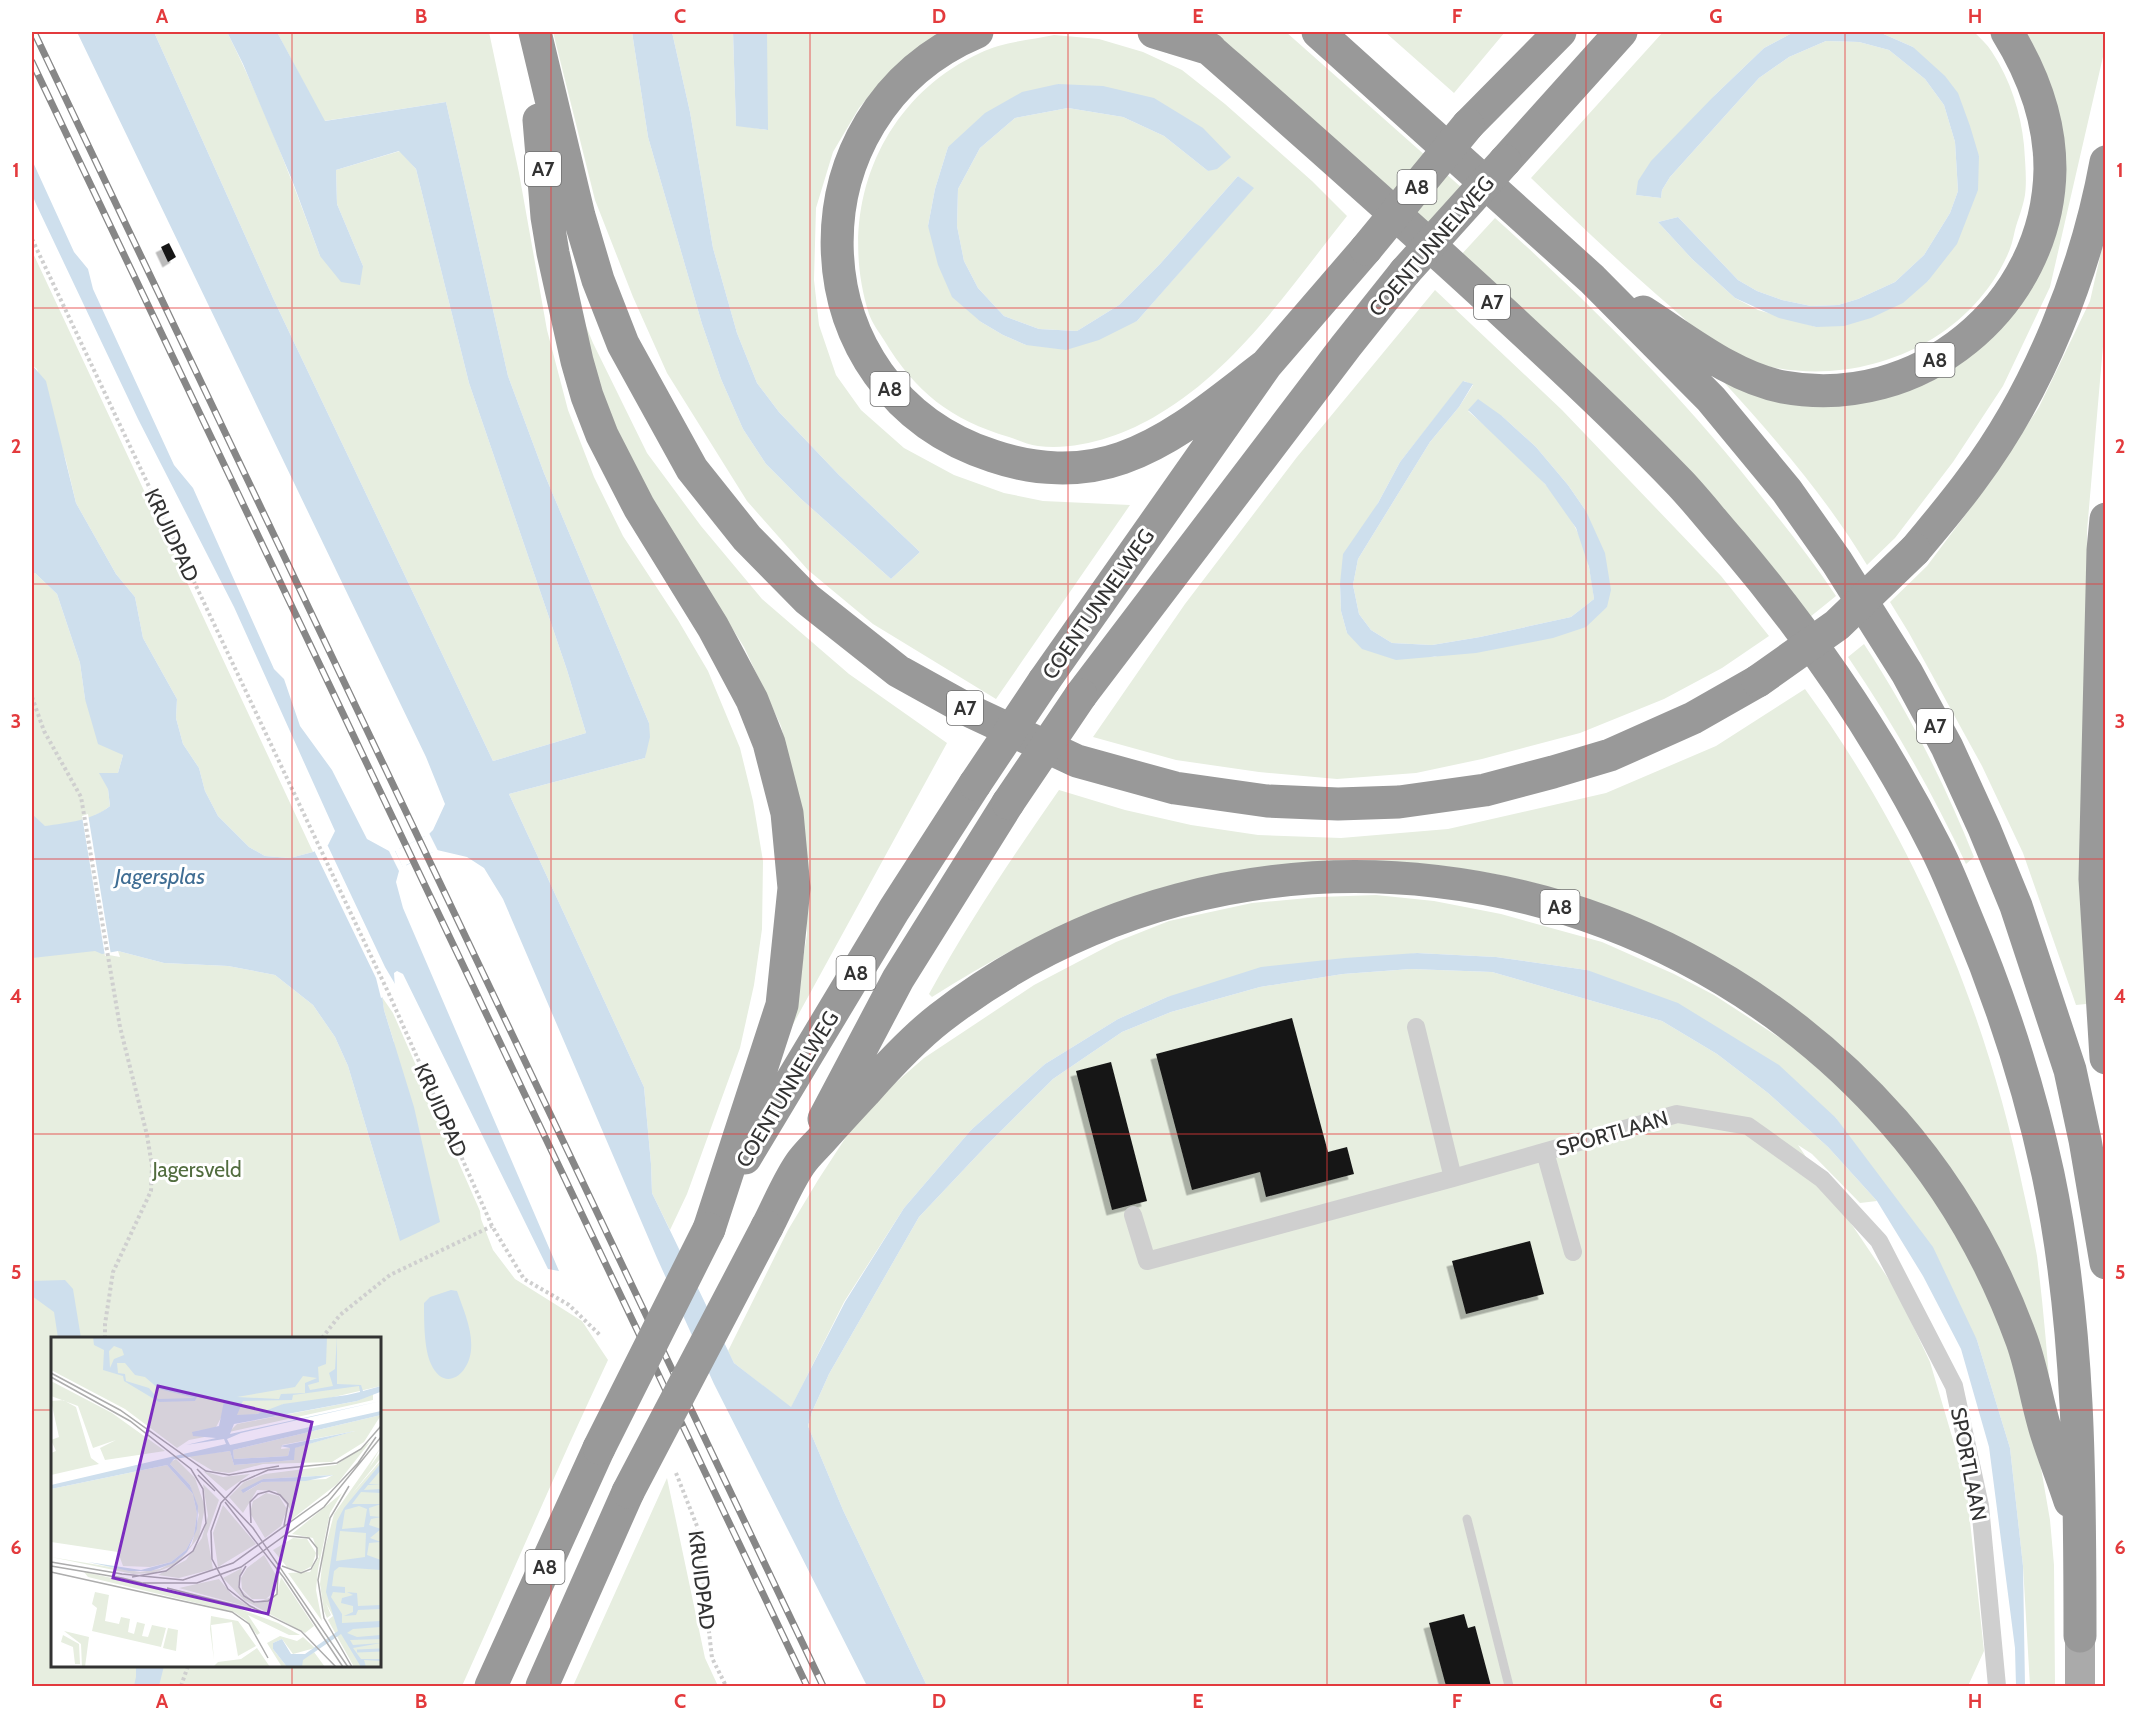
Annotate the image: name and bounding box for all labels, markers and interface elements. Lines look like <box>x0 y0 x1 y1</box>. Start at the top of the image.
text: A <box>156 4 169 28</box>
text: B <box>415 4 427 28</box>
text: C <box>674 4 686 28</box>
text: D <box>932 4 946 28</box>
text: E <box>1192 4 1204 28</box>
text: F <box>1452 4 1463 28</box>
text: G <box>1709 4 1723 28</box>
text: H <box>1968 4 1982 28</box>
road number: A7 <box>525 152 561 186</box>
text: 1 <box>12 158 20 182</box>
text: 1 <box>2116 158 2124 182</box>
road number: A8 <box>1398 170 1436 204</box>
street label: COENTUNNELWEG <box>1363 171 1499 321</box>
road number: A7 <box>1474 285 1510 319</box>
road number: A8 <box>1916 343 1954 377</box>
road number: A8 <box>870 372 910 406</box>
text: 2 <box>11 434 21 458</box>
text: 2 <box>2115 434 2125 458</box>
street label: KRUIDPAD <box>140 485 204 585</box>
street label: COENTUNNELWEG <box>1037 524 1159 684</box>
road number: A7 <box>947 691 983 725</box>
text: 3 <box>11 709 21 733</box>
road number: A7 <box>1917 709 1953 743</box>
text: 3 <box>2115 709 2125 733</box>
water label: Jagersplas <box>113 863 205 890</box>
road number: A8 <box>1540 890 1580 924</box>
road number: A8 <box>836 956 876 990</box>
text: 4 <box>10 984 22 1008</box>
text: 4 <box>2114 984 2126 1008</box>
street label: COENTUNNELWEG <box>731 1006 843 1172</box>
street label: KRUIDPAD <box>409 1059 473 1161</box>
street label: SPORTLAAN <box>1553 1105 1671 1161</box>
park label: Jagersveld <box>151 1157 242 1182</box>
text: 5 <box>11 1260 21 1284</box>
text: 5 <box>2115 1260 2125 1284</box>
inset map <box>51 1337 381 1667</box>
street label: SPORTLAAN <box>1946 1405 1992 1523</box>
street label: KRUIDPAD <box>684 1529 720 1631</box>
text: 6 <box>10 1535 22 1559</box>
text: 6 <box>2114 1535 2126 1559</box>
road number: A8 <box>526 1550 564 1584</box>
text: A <box>156 1689 169 1713</box>
text: B <box>415 1689 427 1713</box>
text: C <box>674 1689 686 1713</box>
text: D <box>932 1689 946 1713</box>
text: E <box>1192 1689 1204 1713</box>
text: F <box>1452 1689 1463 1713</box>
text: G <box>1709 1689 1723 1713</box>
text: H <box>1968 1689 1982 1713</box>

